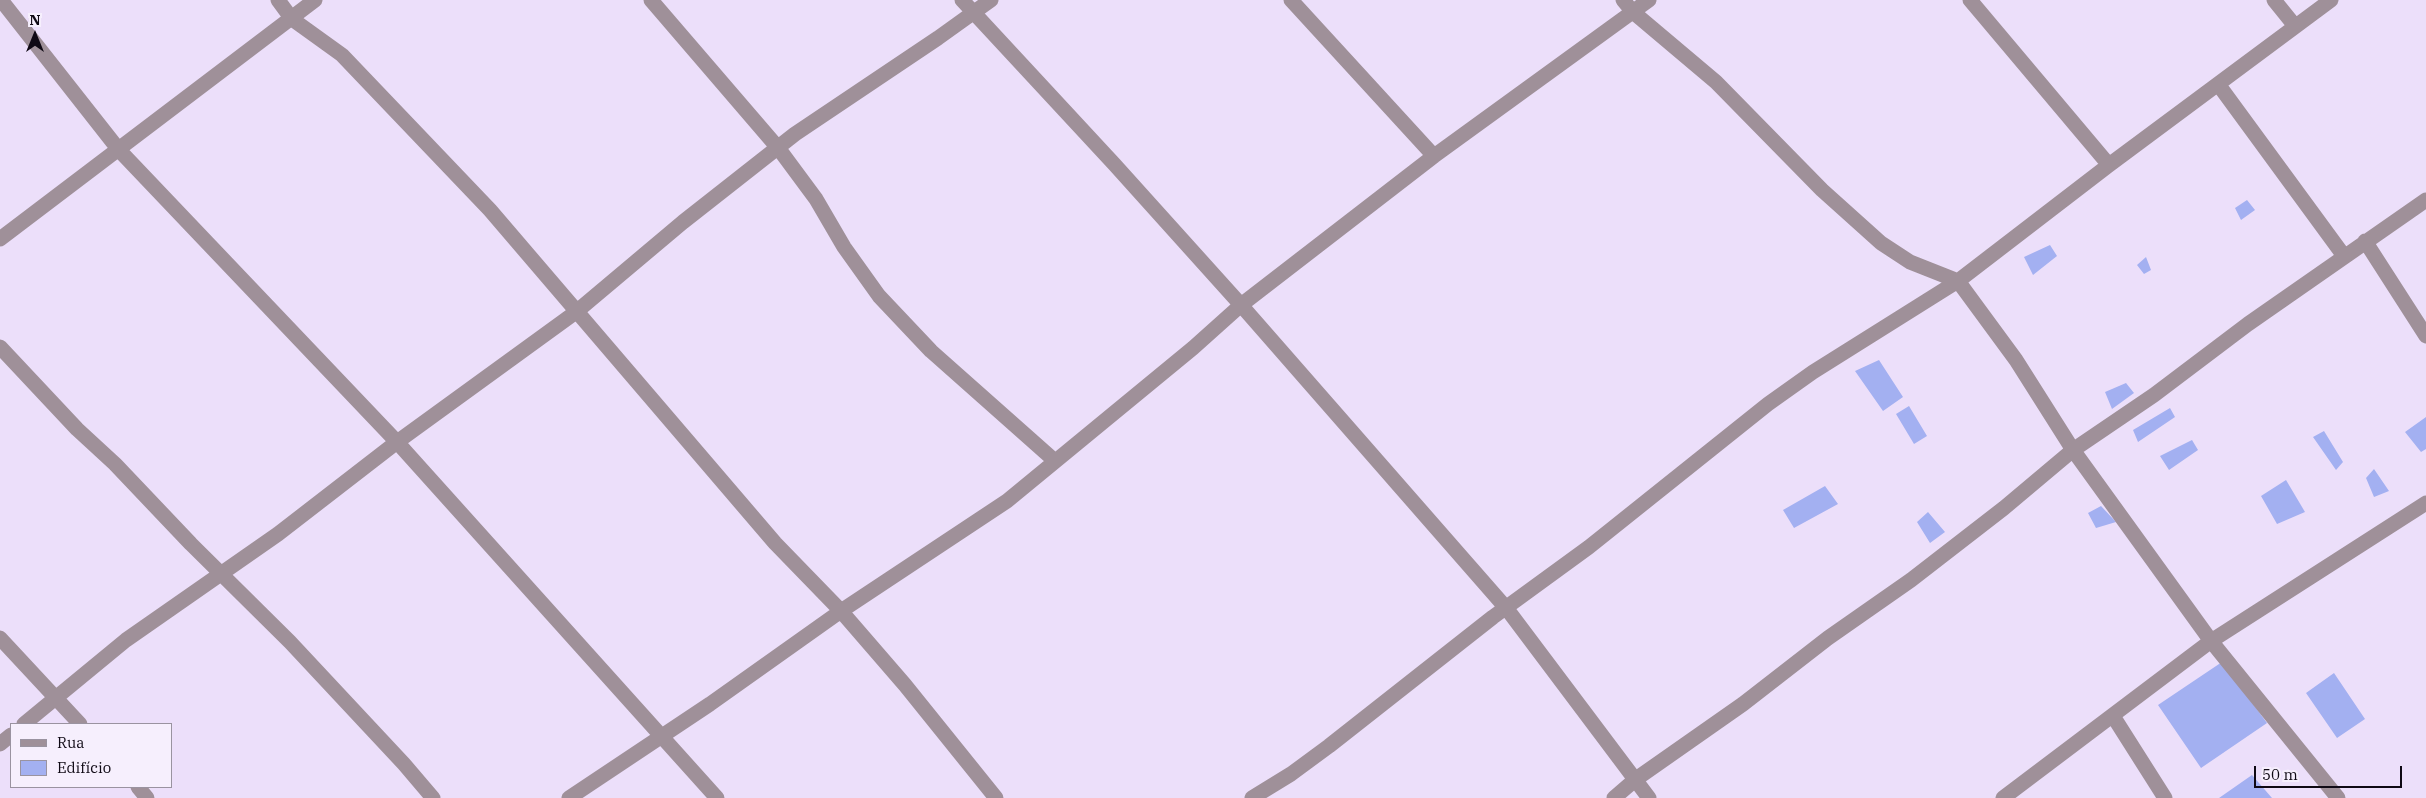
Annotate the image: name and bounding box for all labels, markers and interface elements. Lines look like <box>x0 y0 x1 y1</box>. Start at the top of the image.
north arrow <box>10 10 60 60</box>
text: N <box>29 11 41 29</box>
legend <box>10 723 172 788</box>
text: Rua <box>57 733 84 752</box>
scale bar <box>2256 756 2404 788</box>
text: Edifício <box>57 758 111 777</box>
text: 50 m <box>2262 765 2298 784</box>

